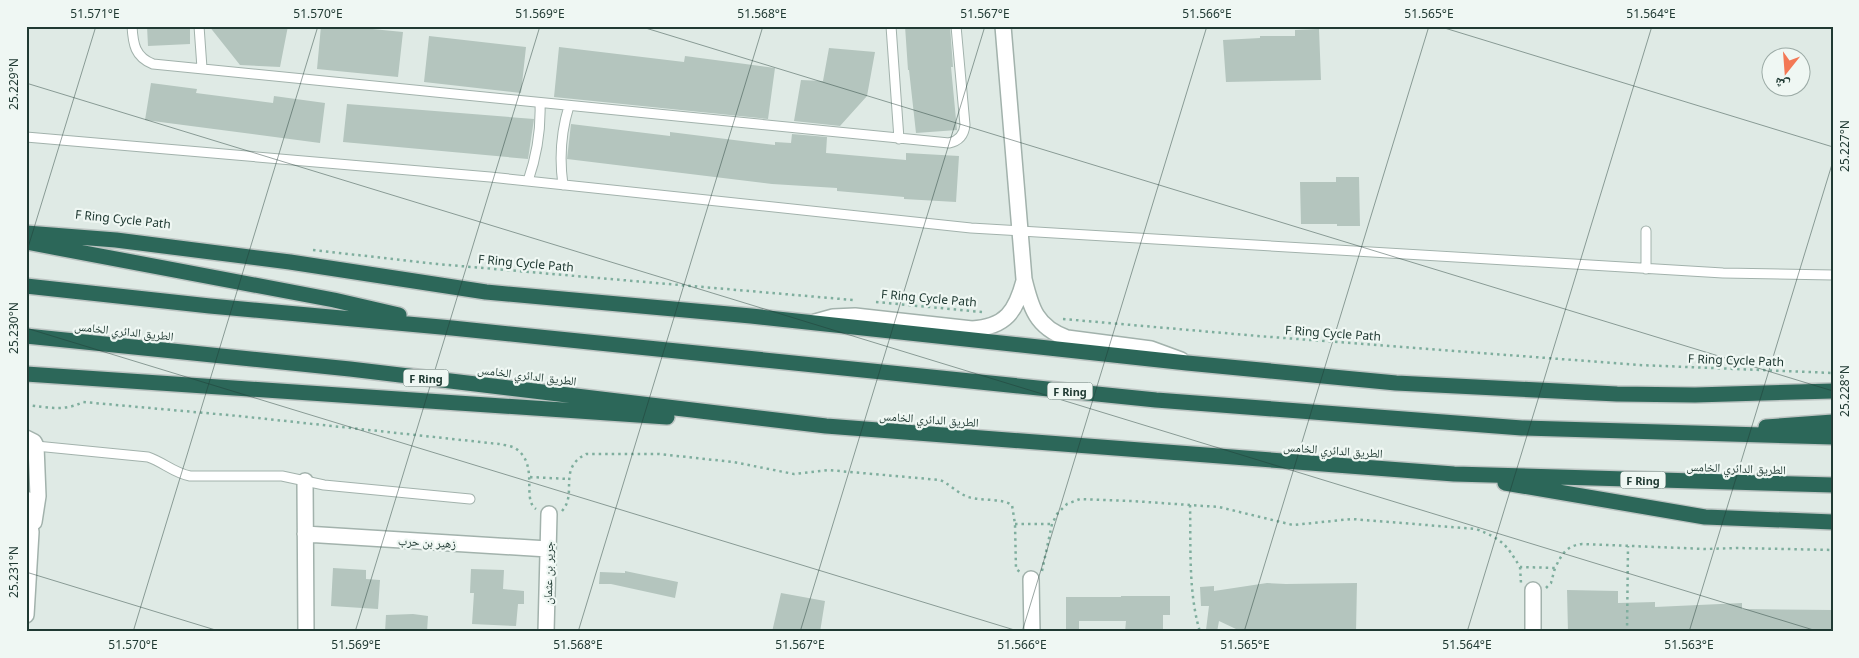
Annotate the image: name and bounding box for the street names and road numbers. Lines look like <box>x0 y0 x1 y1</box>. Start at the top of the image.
street label: F Ring Cycle Path <box>74 206 172 232</box>
street label: F Ring Cycle Path <box>477 250 575 276</box>
street label: F Ring Cycle Path <box>880 285 978 311</box>
street label: الطريق الدائري الخامس <box>73 317 174 347</box>
street label: F Ring Cycle Path <box>1285 321 1381 345</box>
street label: F Ring Cycle Path <box>1688 350 1784 370</box>
street label: الطريق الدائري الخامس <box>476 361 578 392</box>
road number: F Ring <box>404 369 448 386</box>
road number: F Ring <box>1048 382 1092 400</box>
street label: الطريق الدائري الخامس <box>879 407 979 433</box>
street label: الطريق الدائري الخامس <box>1283 438 1383 464</box>
street label: الطريق الدائري الخامس <box>1686 458 1786 480</box>
road number: F Ring <box>1620 472 1666 488</box>
street label: زهير بن حرب <box>397 532 457 552</box>
street label: جرير بن عثمان <box>539 541 557 605</box>

